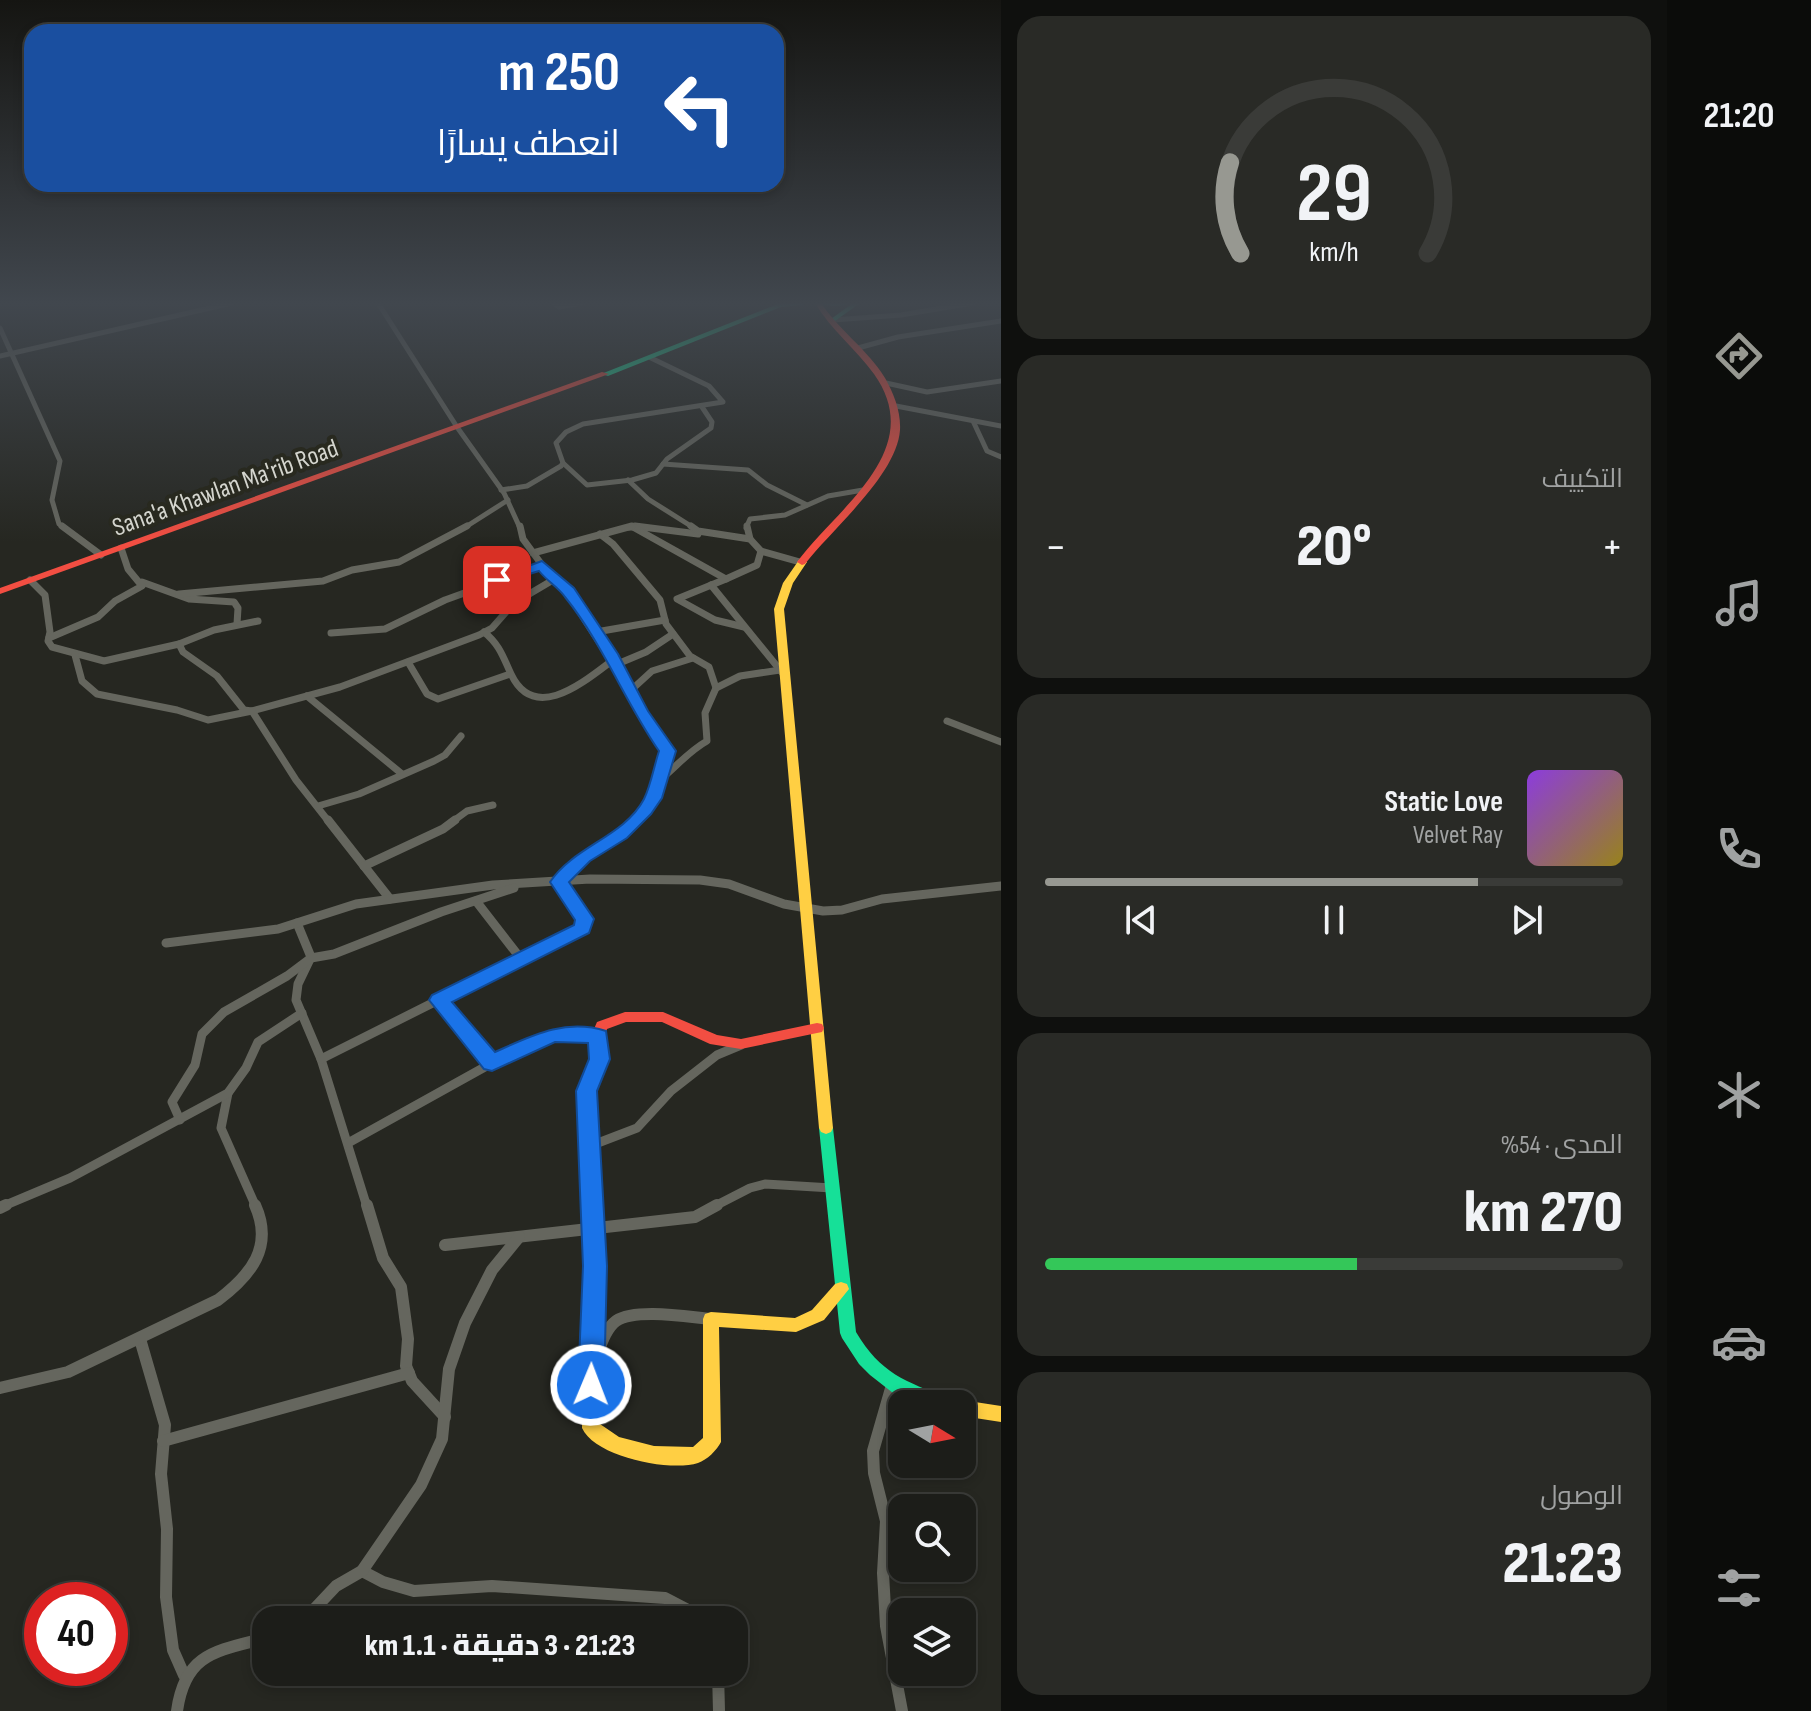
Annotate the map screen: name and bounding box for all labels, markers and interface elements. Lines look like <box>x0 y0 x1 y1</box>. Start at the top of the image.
text: 250 m <box>498 40 620 107</box>
icon: left <box>648 56 752 160</box>
text: 21:20 <box>1704 95 1774 138</box>
text: انعطف يسارًا <box>437 123 620 166</box>
text: 29 <box>1296 144 1372 244</box>
text: km/h <box>1309 235 1359 270</box>
icon: directions <box>1711 328 1767 384</box>
street label: Sana'a Khawlan Ma'rib Road <box>108 433 343 544</box>
text: التكييف <box>1541 464 1623 495</box>
text: 20° <box>1296 511 1372 583</box>
text: − <box>1045 521 1067 574</box>
text: + <box>1601 521 1623 574</box>
pin <box>463 546 531 614</box>
icon: arrive <box>475 558 519 602</box>
icon: music <box>1711 575 1767 631</box>
text: Static Love <box>1384 784 1503 820</box>
text: Velvet Ray <box>1413 820 1503 851</box>
icon: phone <box>1711 821 1767 877</box>
icon: previous <box>1119 898 1163 942</box>
icon: pause <box>1312 898 1356 942</box>
icon: next <box>1505 898 1549 942</box>
icon: climate <box>1711 1067 1767 1123</box>
text: المدى · 54% <box>1500 1130 1623 1161</box>
text: 270 km <box>1464 1177 1623 1249</box>
icon: car <box>1711 1314 1767 1370</box>
position arrow <box>549 1343 633 1427</box>
north arrow <box>888 1390 976 1478</box>
map controls <box>888 1390 976 1686</box>
text: الوصول <box>1540 1481 1623 1512</box>
button: search <box>888 1494 976 1582</box>
text: 21:23 <box>1502 1528 1623 1600</box>
icon: filters <box>1711 1560 1767 1616</box>
speed limit sign: 40 <box>24 1582 128 1686</box>
button: layers <box>888 1598 976 1686</box>
text: 21:23 · 3 دقيقة · 1.1 km <box>365 1628 635 1664</box>

